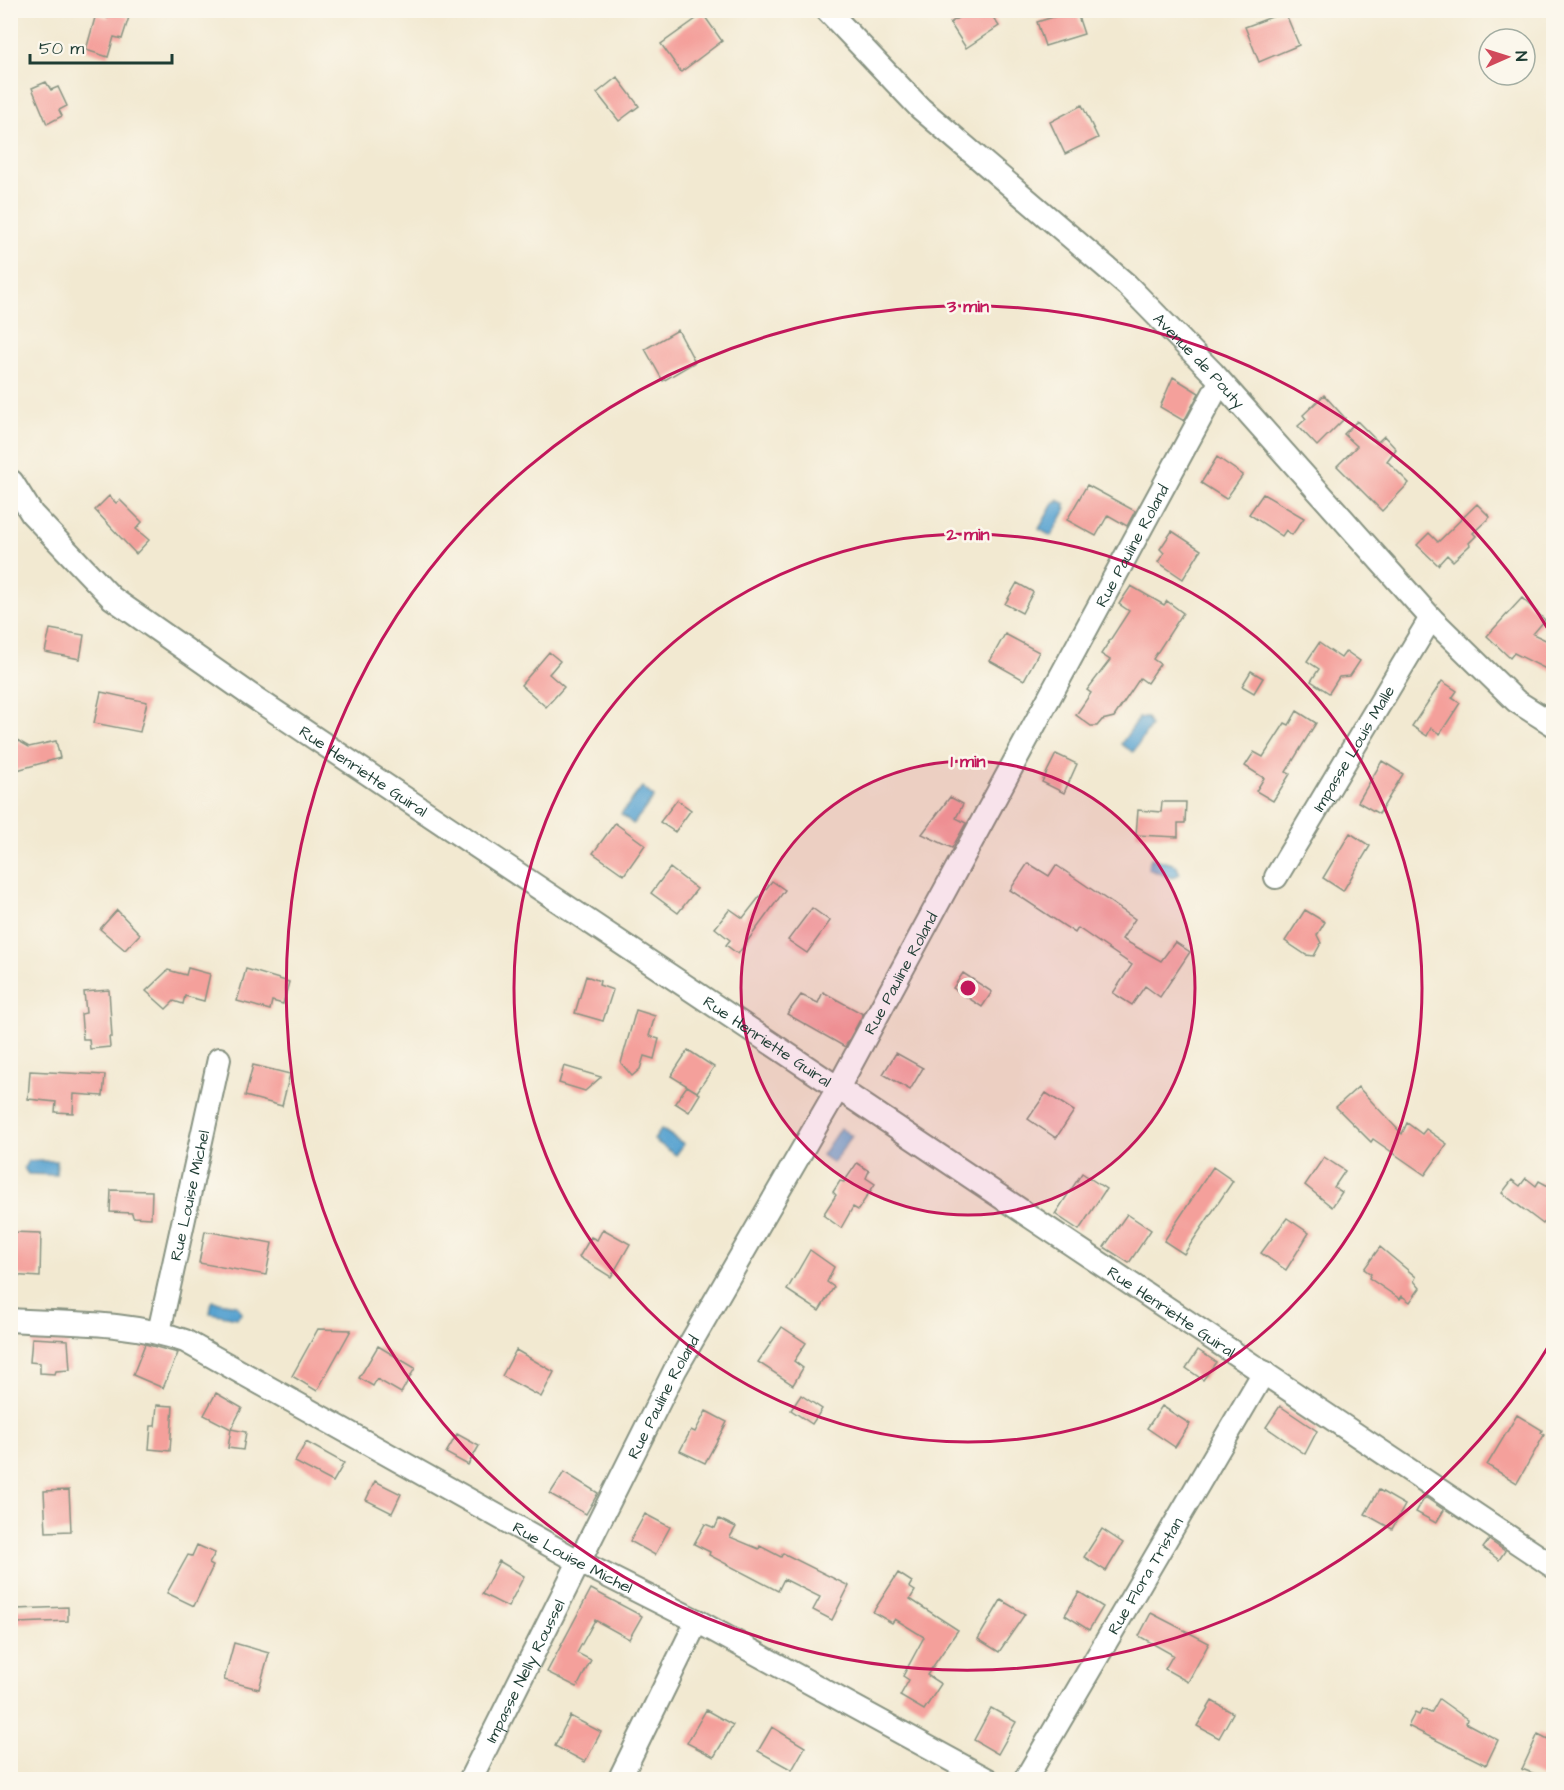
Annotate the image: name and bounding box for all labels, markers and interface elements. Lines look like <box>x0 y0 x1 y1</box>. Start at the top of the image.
scale bar <box>30 27 172 65</box>
north arrow <box>1477 27 1537 87</box>
text: 50 m <box>39 36 84 61</box>
text: N <box>1510 51 1532 62</box>
text: 3 min <box>946 294 989 319</box>
street label: Avenue de Pouty <box>1148 308 1250 414</box>
street label: Rue Pauline Roland <box>1090 481 1175 611</box>
text: 2 min <box>945 522 990 547</box>
street label: Impasse Louis Malle <box>1308 681 1400 816</box>
street label: Rue Henriette Guiral <box>295 721 432 822</box>
text: 1 min <box>950 749 986 774</box>
street label: Rue Pauline Roland <box>859 908 943 1039</box>
centre of rings <box>958 978 978 998</box>
street label: Rue Henriette Guiral <box>699 991 836 1093</box>
street label: Rue Louise Michel <box>165 1128 215 1263</box>
street label: Rue Henriette Guiral <box>1103 1261 1239 1363</box>
street label: Rue Pauline Roland <box>622 1331 705 1463</box>
street label: Rue Flora Tristan <box>1103 1513 1189 1639</box>
street label: Rue Louise Michel <box>509 1517 636 1599</box>
street label: Impasse Nelly Roussel <box>480 1596 571 1747</box>

